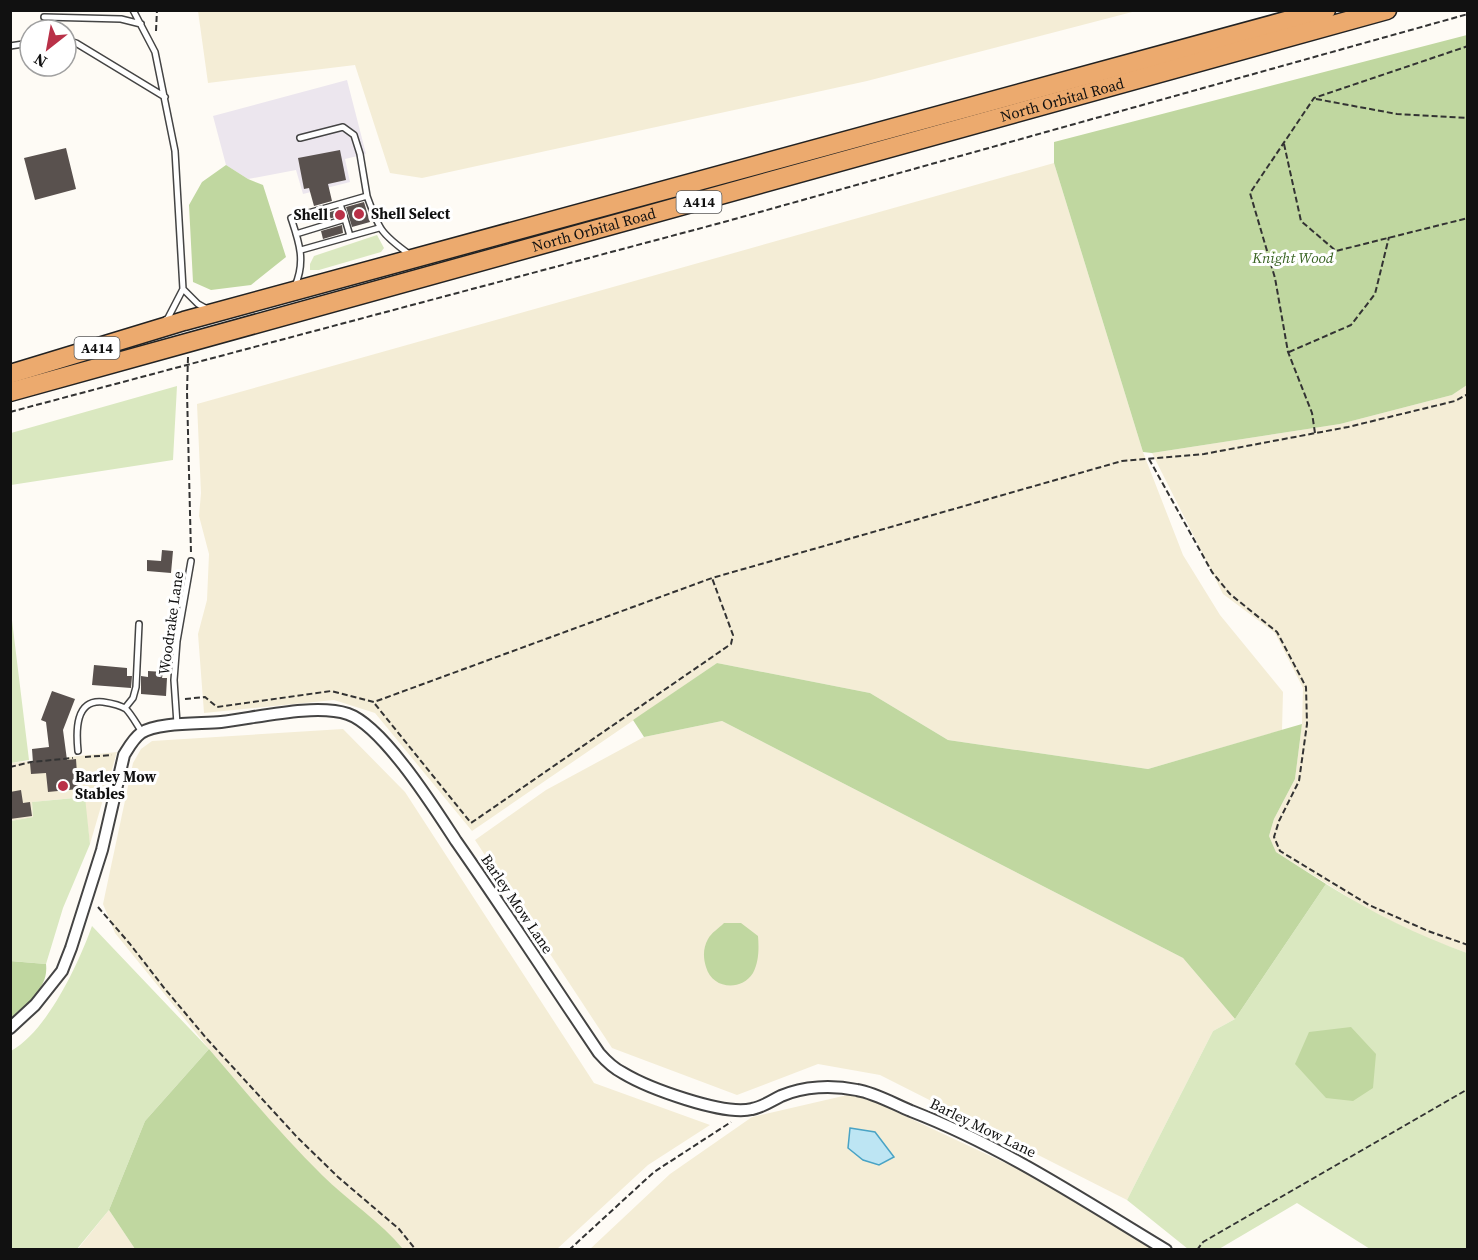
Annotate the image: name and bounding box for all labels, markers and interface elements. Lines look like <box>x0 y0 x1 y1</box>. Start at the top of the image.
north arrow <box>18 18 78 78</box>
text: N <box>29 48 51 73</box>
street label: North Orbital Road <box>998 72 1127 127</box>
road number: A414 <box>676 191 722 213</box>
street label: North Orbital Road <box>530 202 659 257</box>
place label: Shell Select <box>371 203 451 224</box>
place label: Shell <box>293 204 328 225</box>
marker: Shell Select <box>352 207 366 221</box>
marker: Shell <box>333 208 347 222</box>
park label: Knight Wood <box>1251 247 1334 268</box>
road number: A414 <box>74 337 120 359</box>
street label: Woodrake Lane <box>153 569 188 676</box>
place label: Barley Mow Stables <box>75 766 157 804</box>
marker: Barley Mow Stables <box>56 779 70 793</box>
street label: Barley Mow Lane <box>476 850 559 958</box>
street label: Barley Mow Lane <box>926 1093 1040 1163</box>

